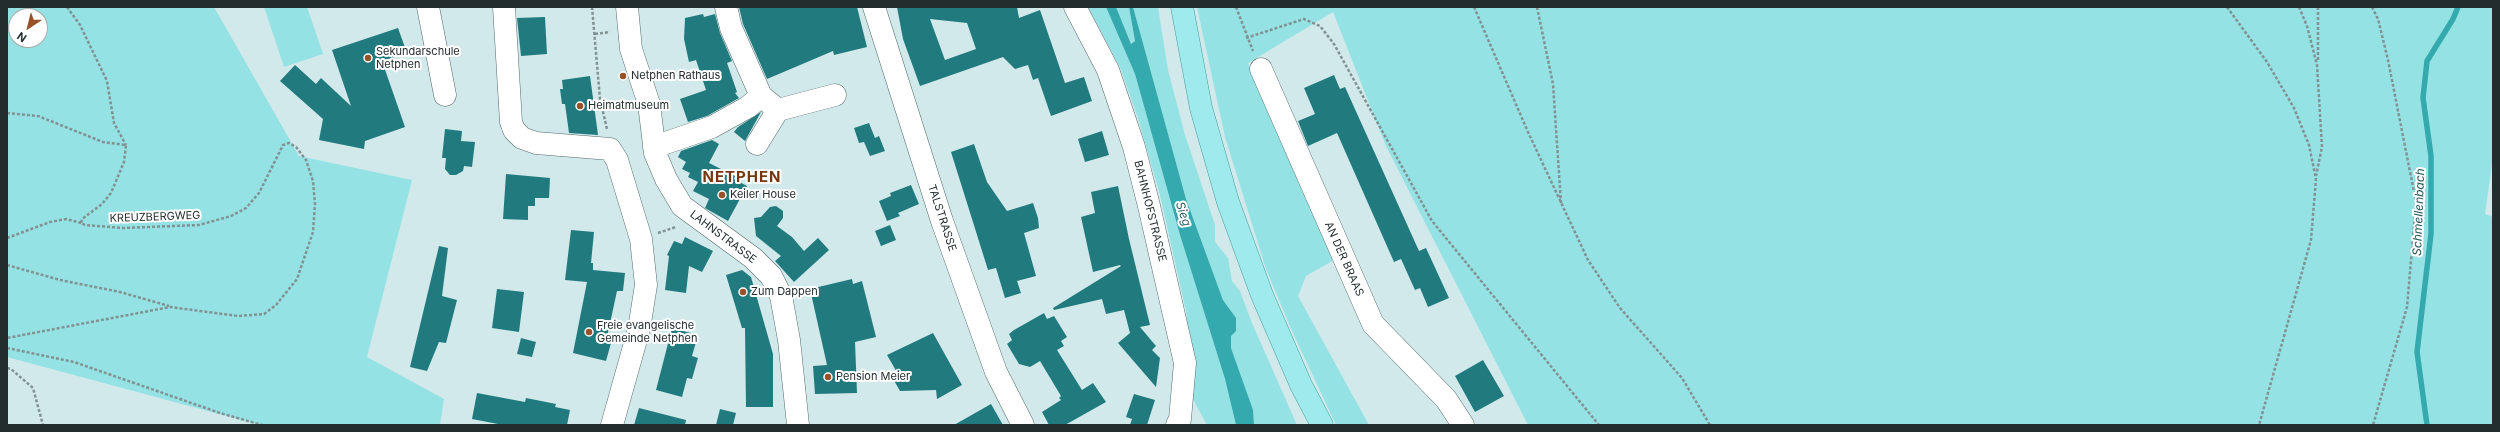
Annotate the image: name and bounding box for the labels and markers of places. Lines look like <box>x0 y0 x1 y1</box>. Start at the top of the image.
place label: Sekundarschule Netphen <box>376 45 460 71</box>
marker: Sekundarschule Netphen <box>363 53 373 63</box>
place label: Netphen Rathaus <box>631 69 720 83</box>
marker: Netphen Rathaus <box>618 71 628 81</box>
place label: Heimatmuseum <box>588 99 669 113</box>
marker: Heimatmuseum <box>575 101 585 111</box>
place label: Keiler House <box>730 188 796 202</box>
marker: Keiler House <box>717 190 727 200</box>
place label: Zum Dappen <box>751 285 818 299</box>
marker: Zum Dappen <box>738 287 748 297</box>
place label: Freie evangelische Gemeinde Netphen <box>597 319 698 345</box>
marker: Freie evangelische Gemeinde Netphen <box>584 327 594 337</box>
place label: Pension Meier <box>836 370 910 384</box>
marker: Pension Meier <box>823 372 833 382</box>

